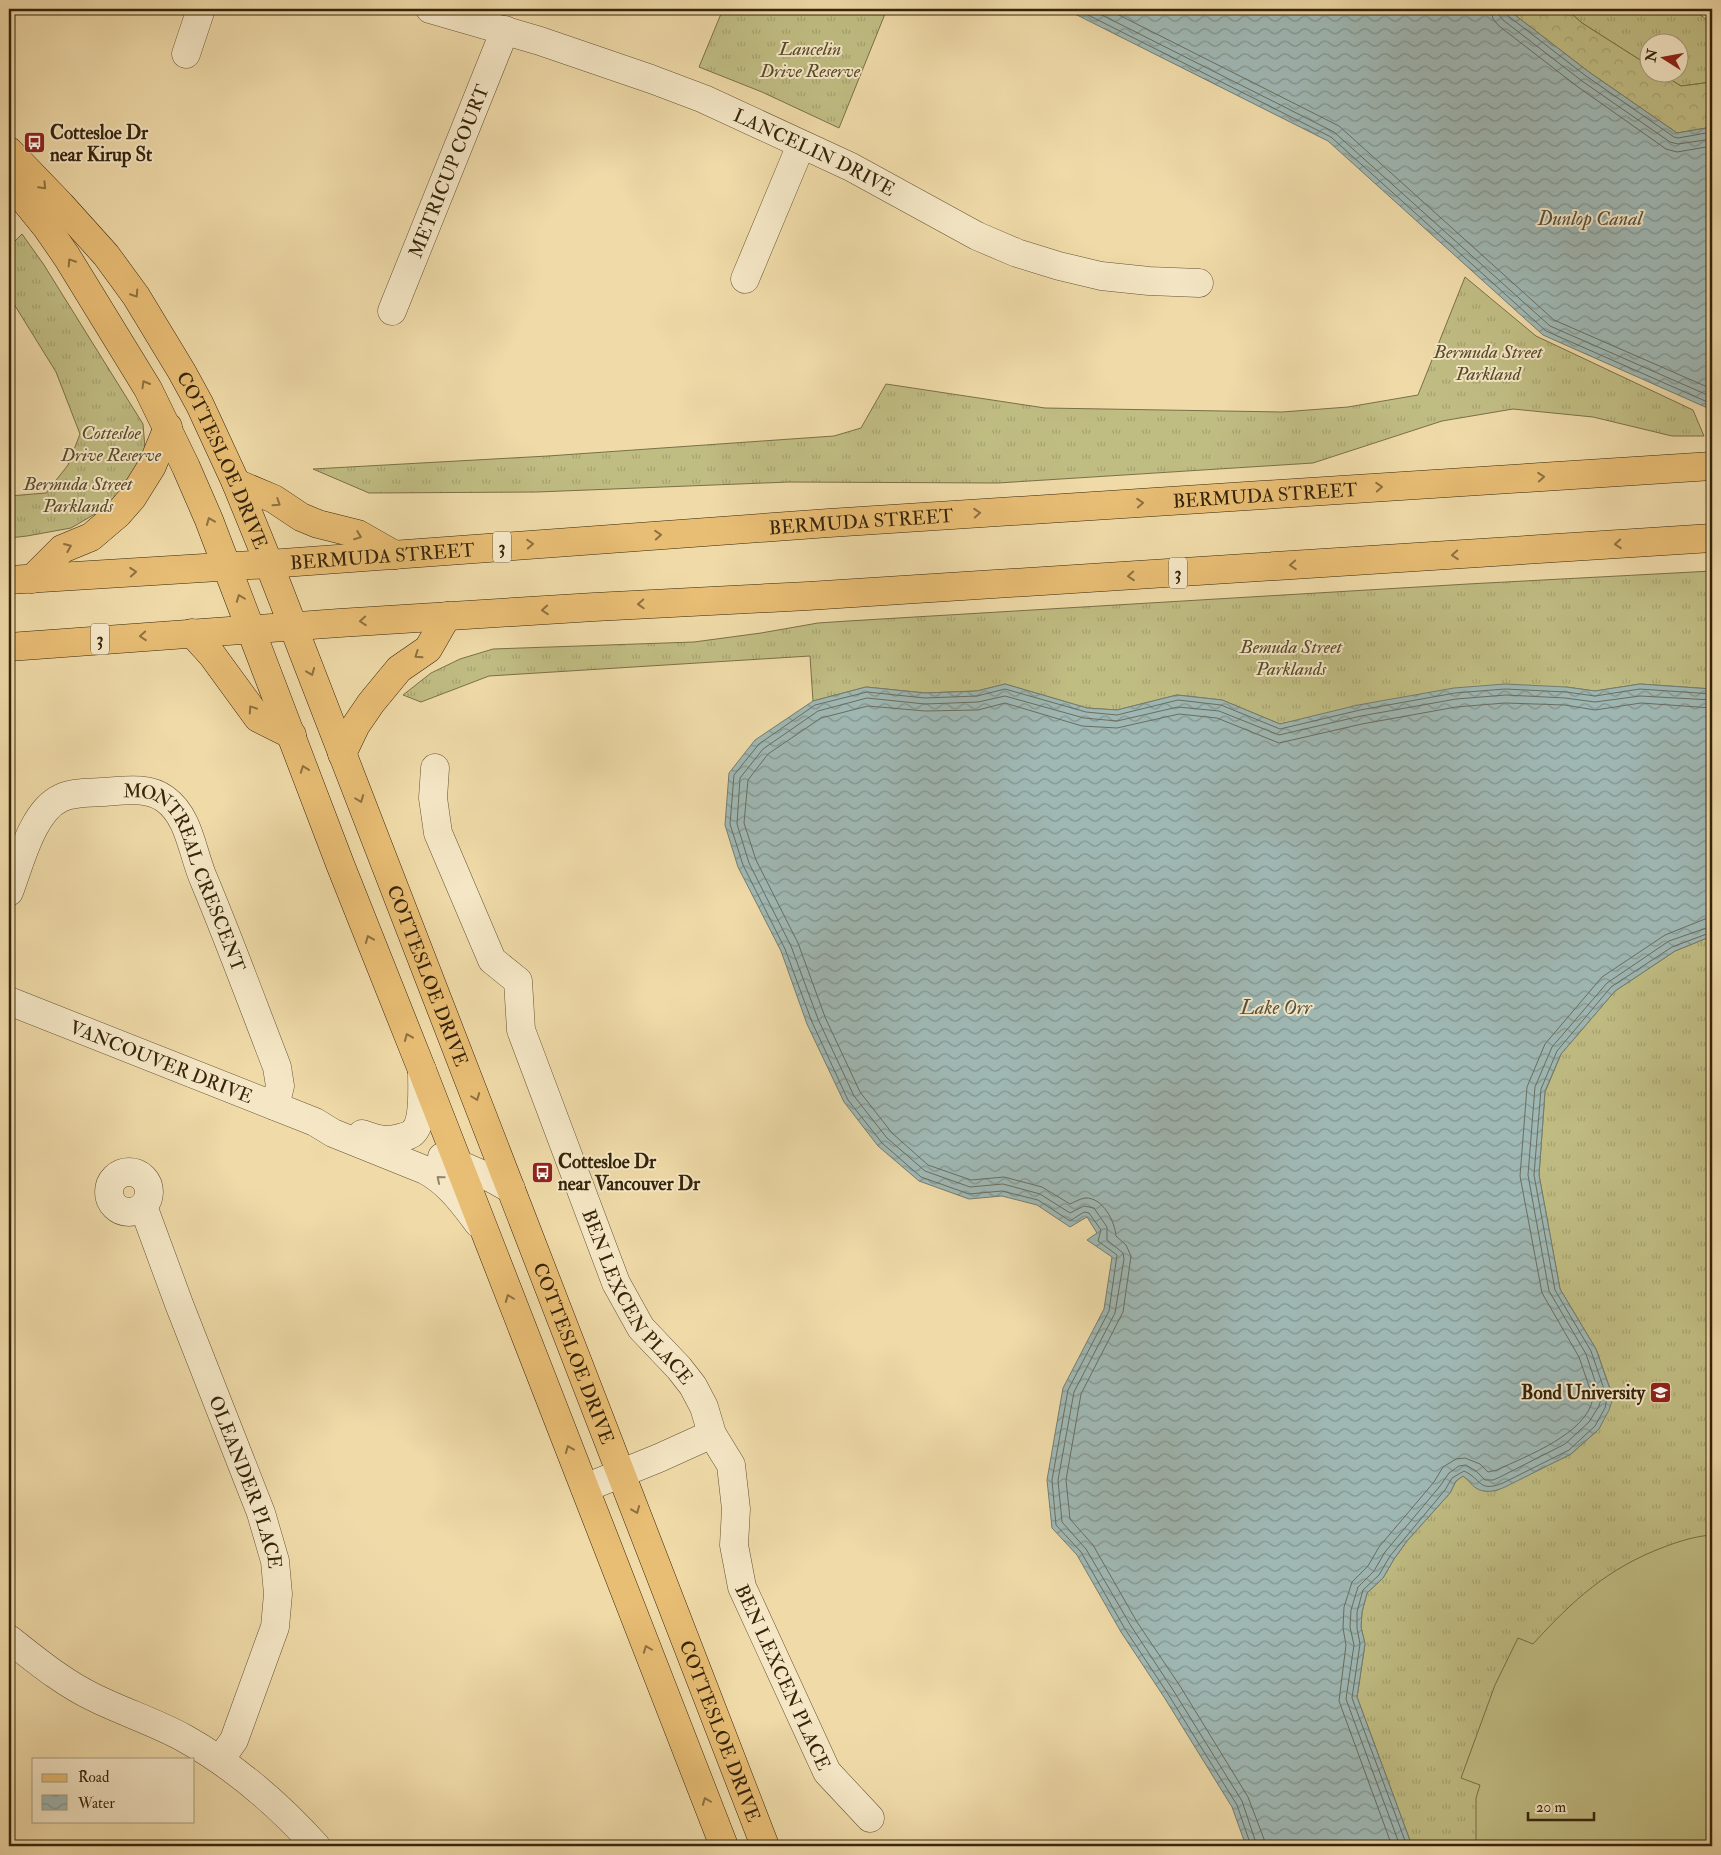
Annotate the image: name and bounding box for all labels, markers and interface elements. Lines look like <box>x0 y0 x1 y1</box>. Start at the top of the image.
north arrow <box>1638 32 1688 82</box>
park label: Lancelin Drive Reserve <box>759 37 861 83</box>
text: N <box>1642 47 1661 64</box>
street label: METRICUP COURT <box>404 81 495 262</box>
street label: LANCELIN DRIVE <box>729 103 899 202</box>
place label: Cottesloe Dr near Kirup St <box>49 121 153 168</box>
bus stop icon: Cottesloe Dr near Kirup St <box>22 131 46 155</box>
one-way arrow <box>37 180 46 189</box>
water label: Dunlop Canal <box>1537 206 1645 231</box>
one-way arrow <box>67 258 77 267</box>
one-way arrow <box>128 289 138 298</box>
park label: Bermuda Street Parkland <box>1432 340 1544 386</box>
street label: COTTESLOE DRIVE <box>171 367 273 553</box>
one-way arrow <box>141 380 151 389</box>
park label: Cottesloe Drive Reserve <box>60 421 162 467</box>
park label: Bermuda Street Parklands <box>22 472 134 518</box>
one-way arrow <box>1537 472 1545 483</box>
street label: BERMUDA STREET <box>1172 478 1358 514</box>
one-way arrow <box>1375 482 1383 493</box>
one-way arrow <box>272 496 281 506</box>
one-way arrow <box>1136 497 1144 508</box>
street label: BERMUDA STREET <box>768 504 954 540</box>
one-way arrow <box>974 508 982 519</box>
one-way arrow <box>205 518 215 526</box>
one-way arrow <box>353 529 362 540</box>
one-way arrow <box>654 530 662 541</box>
road number: 3 <box>493 532 511 562</box>
street label: BERMUDA STREET <box>289 538 475 575</box>
one-way arrow <box>527 539 535 550</box>
one-way arrow <box>1613 539 1621 550</box>
one-way arrow <box>63 542 72 553</box>
one-way arrow <box>1451 549 1459 560</box>
road number: 3 <box>1169 558 1187 588</box>
one-way arrow <box>1289 560 1297 571</box>
one-way arrow <box>130 567 138 578</box>
one-way arrow <box>1127 570 1135 581</box>
one-way arrow <box>236 594 246 603</box>
one-way arrow <box>637 599 645 610</box>
one-way arrow <box>541 604 549 615</box>
one-way arrow <box>359 616 367 627</box>
road number: 3 <box>91 624 109 654</box>
one-way arrow <box>139 631 147 642</box>
park label: Bemuda Street Parklands <box>1239 635 1343 681</box>
one-way arrow <box>415 649 424 658</box>
one-way arrow <box>304 667 315 676</box>
one-way arrow <box>248 705 258 714</box>
one-way arrow <box>300 765 310 774</box>
street label: MONTREAL CRESCENT <box>123 779 250 975</box>
one-way arrow <box>353 794 364 803</box>
street label: COTTESLOE DRIVE <box>381 882 473 1070</box>
one-way arrow <box>365 935 375 943</box>
water label: Lake Orr <box>1239 995 1313 1020</box>
street label: VANCOUVER DRIVE <box>66 1015 256 1109</box>
one-way arrow <box>404 1033 415 1042</box>
one-way arrow <box>470 1092 480 1101</box>
place label: Cottesloe Dr near Vancouver Dr <box>557 1150 701 1196</box>
bus stop icon: Cottesloe Dr near Vancouver Dr <box>530 1160 554 1184</box>
one-way arrow <box>436 1176 445 1185</box>
street label: BEN LEXCEN PLACE <box>576 1206 698 1390</box>
street label: COTTESLOE DRIVE <box>527 1259 619 1448</box>
one-way arrow <box>505 1294 516 1303</box>
school or university icon: Bond University <box>1649 1380 1673 1404</box>
place label: Bond University <box>1521 1381 1646 1406</box>
street label: OLEANDER PLACE <box>203 1392 287 1570</box>
one-way arrow <box>565 1445 575 1454</box>
one-way arrow <box>630 1505 640 1514</box>
street label: BEN LEXCEN PLACE <box>729 1581 836 1774</box>
street label: COTTESLOE DRIVE <box>674 1637 766 1826</box>
one-way arrow <box>643 1645 653 1654</box>
legend <box>32 1758 195 1822</box>
text: Road <box>78 1768 110 1787</box>
scale bar <box>1528 1790 1595 1822</box>
text: Water <box>77 1794 115 1813</box>
one-way arrow <box>702 1797 712 1806</box>
text: 20 m <box>1536 1798 1566 1817</box>

